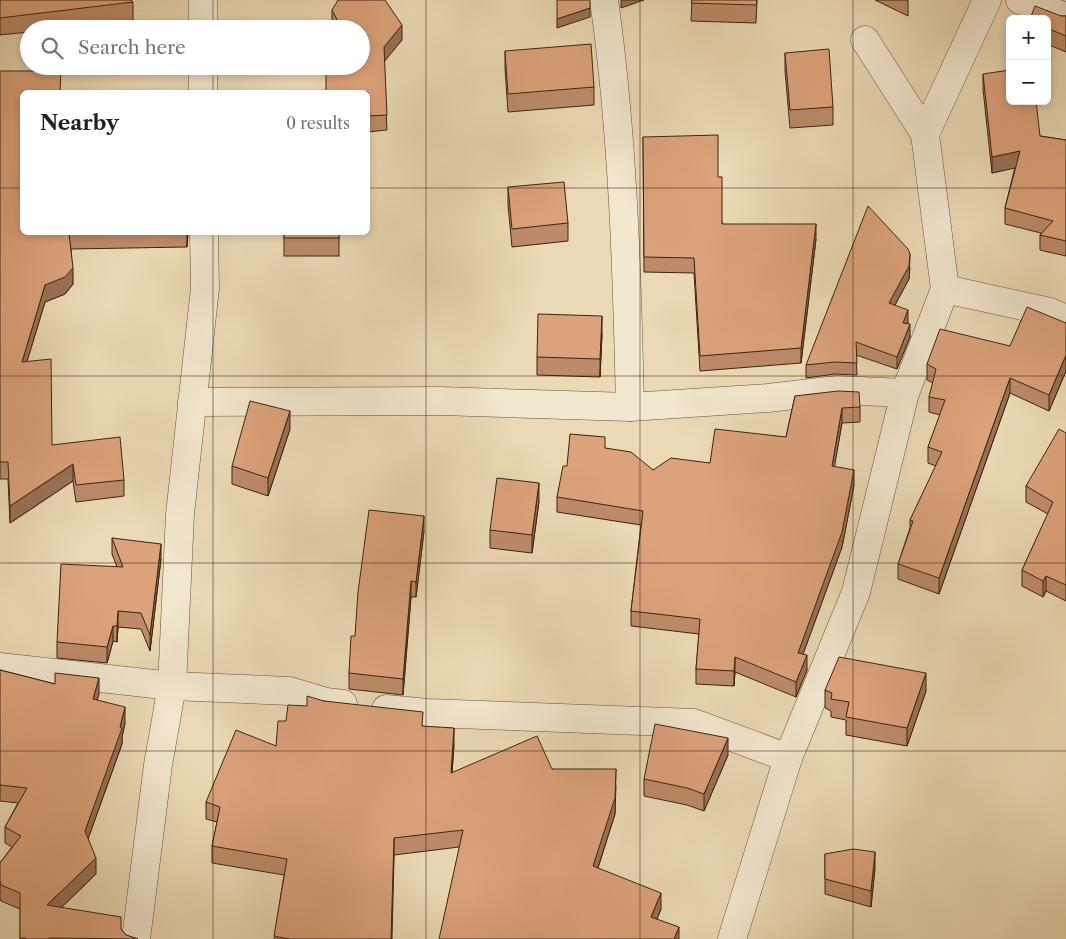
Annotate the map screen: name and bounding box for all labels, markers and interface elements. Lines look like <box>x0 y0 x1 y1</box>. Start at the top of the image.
map controls <box>1006 15 1051 105</box>
button: + <box>1006 15 1051 60</box>
search box <box>20 20 370 75</box>
icon: search <box>38 34 66 62</box>
text: Search here <box>78 36 186 59</box>
button: − <box>1006 60 1051 105</box>
text: Nearby <box>40 110 119 135</box>
text: 0 results <box>286 113 350 133</box>

